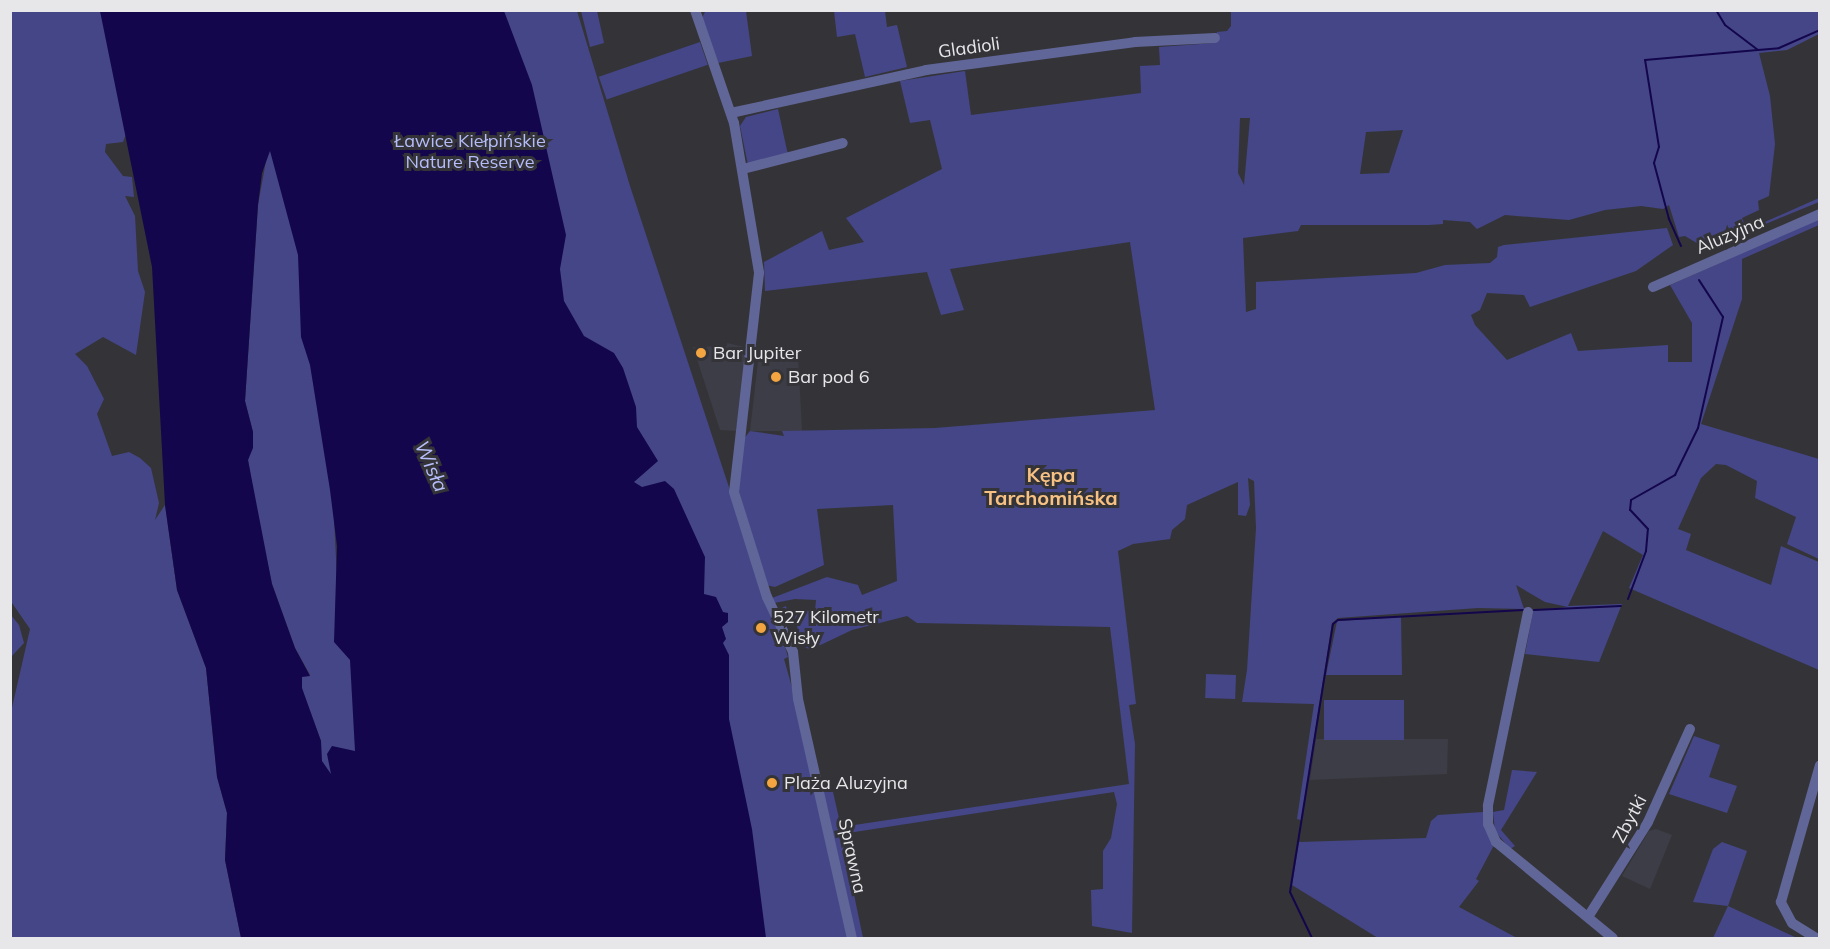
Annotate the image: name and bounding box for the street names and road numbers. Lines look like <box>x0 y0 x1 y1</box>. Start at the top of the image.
street label: Gladioli <box>937 33 1001 63</box>
street label: Aluzyjna <box>1692 211 1768 259</box>
street label: Zbytki <box>1609 791 1651 847</box>
street label: Sprawna <box>834 817 870 895</box>

